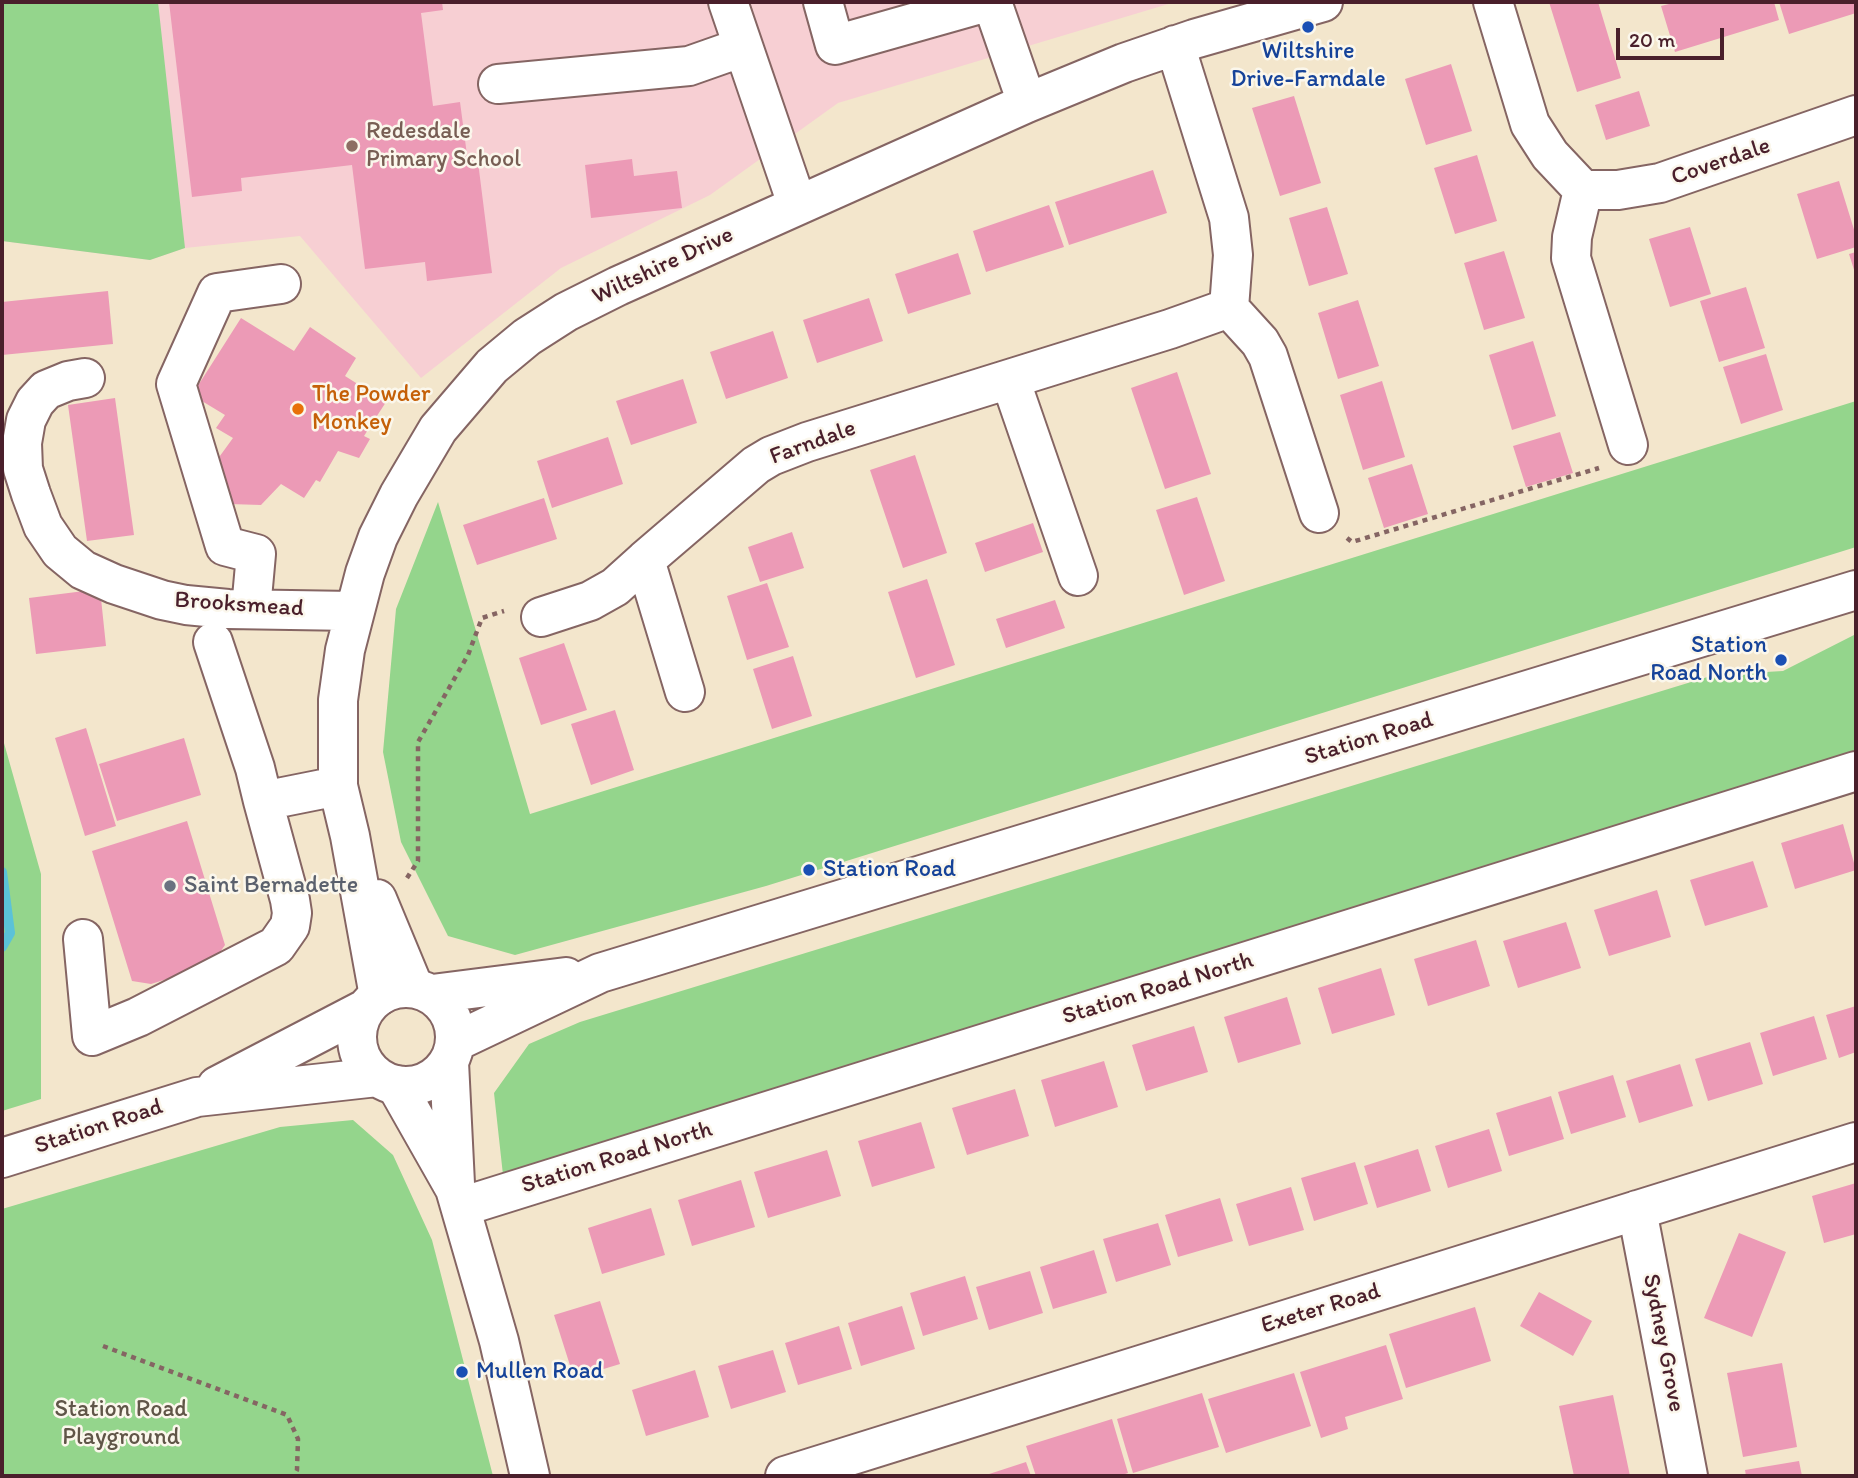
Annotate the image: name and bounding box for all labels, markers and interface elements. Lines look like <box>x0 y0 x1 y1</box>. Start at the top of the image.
scale bar <box>1620 14 1728 58</box>
marker: Wiltshire Drive-Farndale <box>1300 19 1316 35</box>
text: 20 m <box>1629 27 1675 52</box>
place label: Wiltshire Drive-Farndale <box>1230 38 1386 94</box>
place label: Redesdale Primary School <box>366 118 521 174</box>
street label: Coverdale <box>1668 132 1774 192</box>
marker: Redesdale Primary School <box>344 138 360 154</box>
street label: Wiltshire Drive <box>588 221 738 311</box>
place label: The Powder Monkey <box>312 381 431 437</box>
marker: The Powder Monkey <box>290 401 306 417</box>
street label: Farndale <box>766 414 860 472</box>
street label: Brooksmead <box>173 586 305 624</box>
place label: Station Road North <box>1650 632 1767 688</box>
marker: Station Road North <box>1773 652 1789 668</box>
street label: Station Road <box>1301 706 1437 772</box>
place label: Station Road <box>823 856 956 884</box>
marker: Station Road <box>801 862 817 878</box>
place label: Saint Bernadette <box>184 872 358 900</box>
marker: Saint Bernadette <box>162 878 178 894</box>
street label: Station Road North <box>1059 946 1257 1032</box>
street label: Station Road <box>31 1093 167 1161</box>
street label: Station Road North <box>518 1115 716 1201</box>
street label: Sydney Grove <box>1636 1272 1690 1414</box>
street label: Exeter Road <box>1258 1277 1384 1341</box>
place label: Mullen Road <box>476 1358 604 1386</box>
marker: Mullen Road <box>454 1364 470 1380</box>
park label: Station Road Playground <box>54 1396 188 1452</box>

